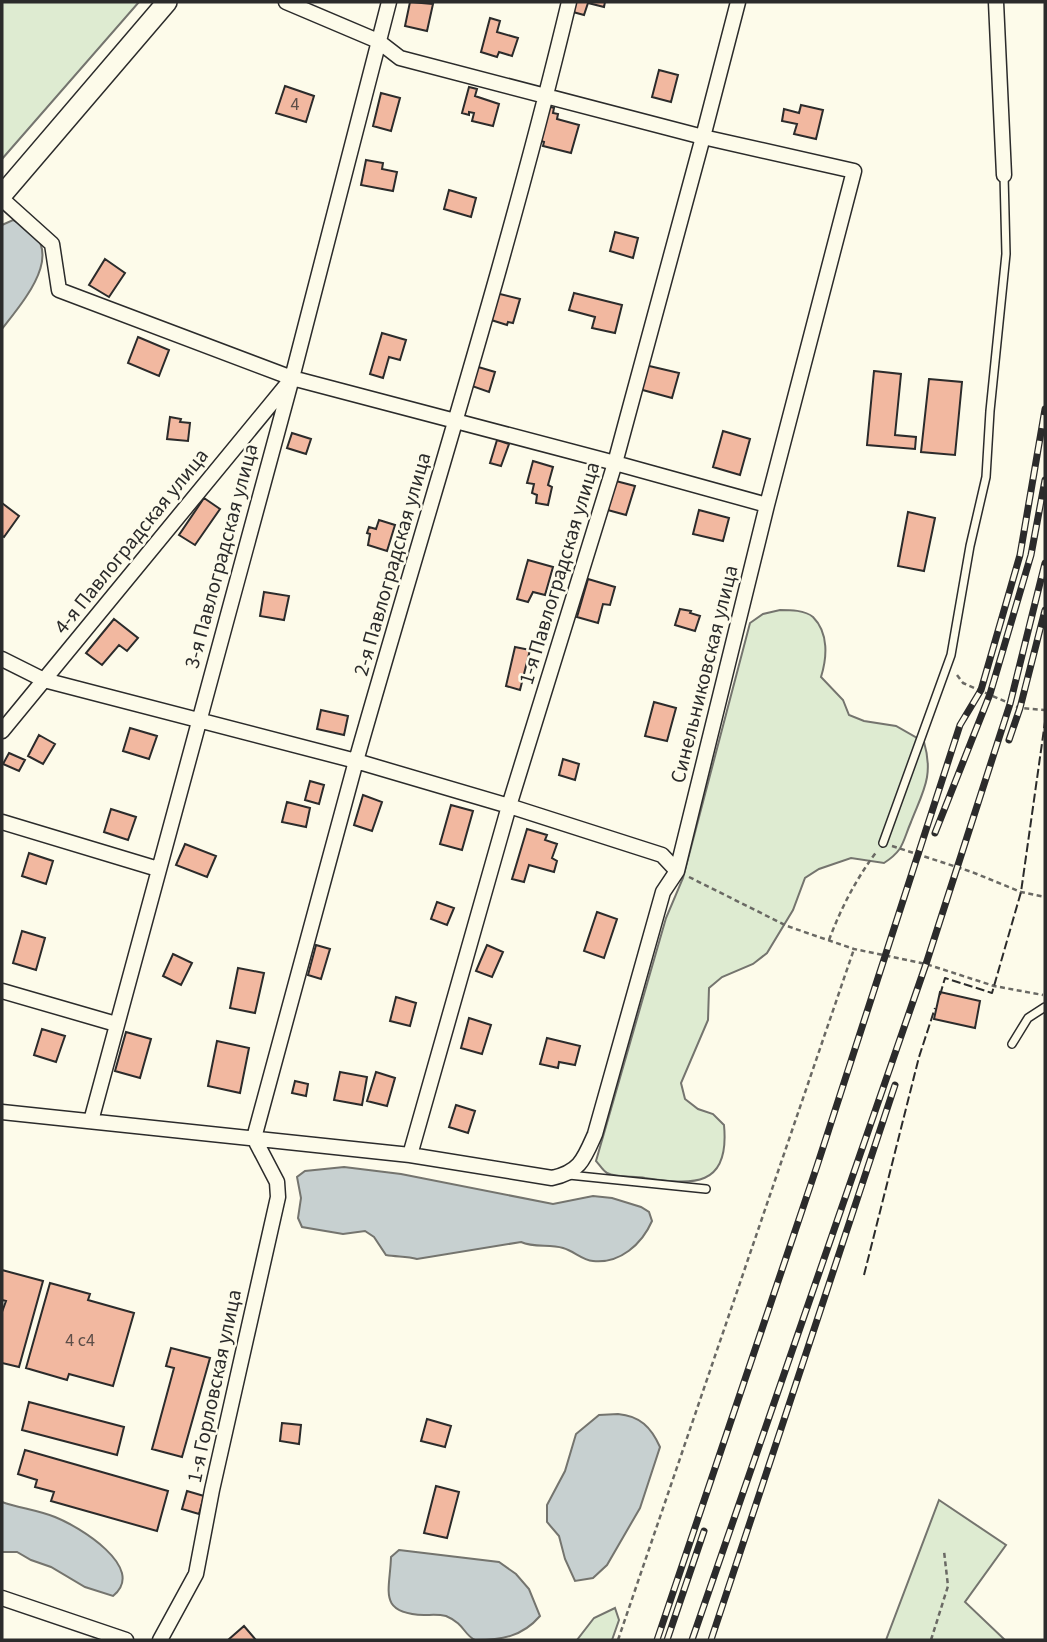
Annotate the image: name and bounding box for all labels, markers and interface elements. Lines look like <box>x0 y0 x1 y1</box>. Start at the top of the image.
house number: 4 <box>291 92 300 117</box>
street label: 3-я Павлоградская улица <box>177 440 265 672</box>
street label: 4-я Павлоградская улица <box>47 442 215 640</box>
street label: 2-я Павлоградская улица <box>346 449 438 679</box>
street label: 1-я Павлоградская улица <box>511 458 607 688</box>
street label: Синельниковская улица <box>662 562 746 786</box>
street label: 1-я Горловская улица <box>179 1287 249 1485</box>
house number: 4 с4 <box>65 1328 95 1353</box>

